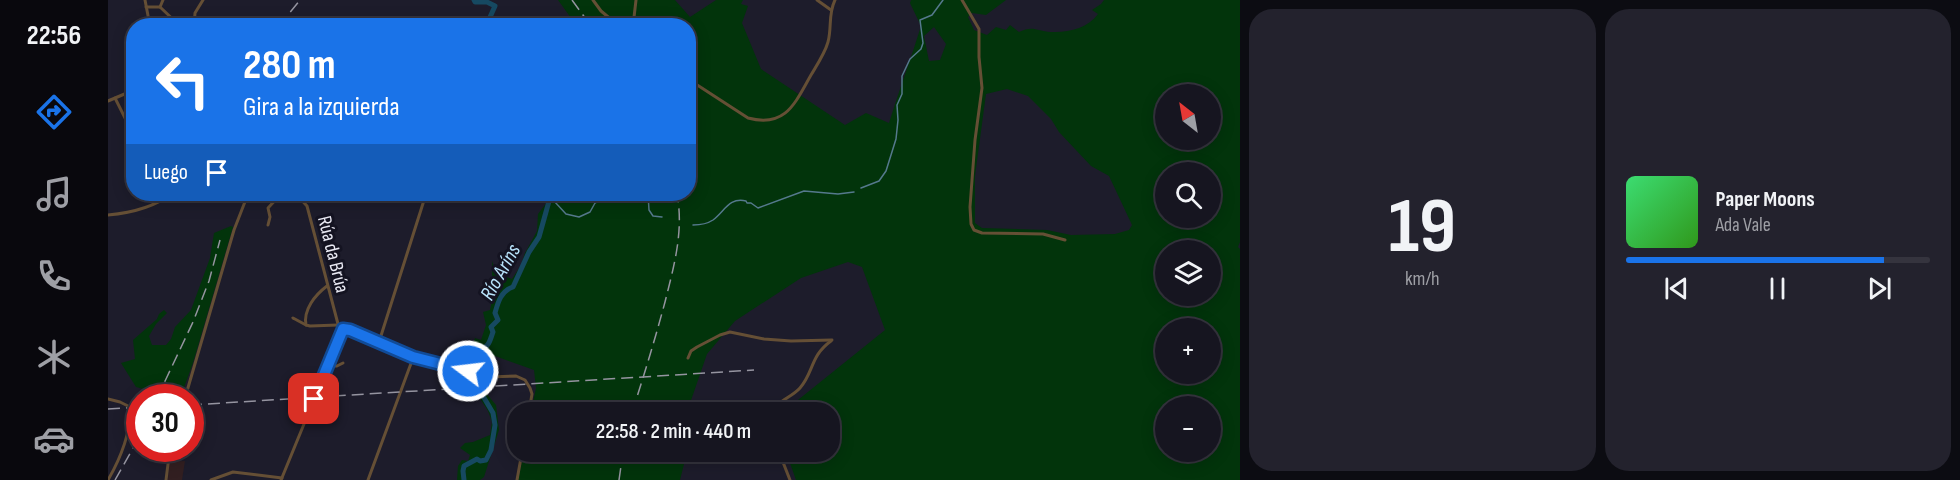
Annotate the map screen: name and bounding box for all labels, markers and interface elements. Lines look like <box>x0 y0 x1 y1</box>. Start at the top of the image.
text: 22:56 <box>27 20 81 52</box>
text: 280 m <box>243 40 336 91</box>
icon: left <box>144 42 222 120</box>
north arrow <box>1155 84 1221 150</box>
map controls <box>1155 84 1221 462</box>
icon: directions <box>33 91 75 133</box>
text: Gira a la izquierda <box>243 91 400 123</box>
icon: arrive <box>200 156 233 189</box>
text: Luego <box>144 159 188 186</box>
button: search <box>1155 162 1221 228</box>
icon: music <box>33 173 75 215</box>
text: 19 <box>1388 181 1456 274</box>
text: Paper Moons <box>1716 186 1815 213</box>
street label: Rúa da Brúa <box>312 213 354 295</box>
text: Ada Vale <box>1716 213 1771 237</box>
water label: Río Aríns <box>475 239 526 305</box>
button: layers <box>1155 240 1221 306</box>
icon: phone <box>33 255 75 297</box>
text: km/h <box>1405 267 1440 291</box>
icon: previous <box>1660 272 1693 305</box>
icon: pause <box>1761 272 1794 305</box>
icon: next <box>1863 272 1896 305</box>
button: + <box>1155 318 1221 384</box>
icon: climate <box>33 336 75 378</box>
position arrow <box>436 339 500 403</box>
pin <box>288 373 339 424</box>
icon: arrive <box>297 382 330 415</box>
speed limit sign: 30 <box>126 384 204 462</box>
button: − <box>1155 396 1221 462</box>
icon: car <box>33 418 75 460</box>
text: 22:58 · 2 min · 440 m <box>596 418 751 445</box>

